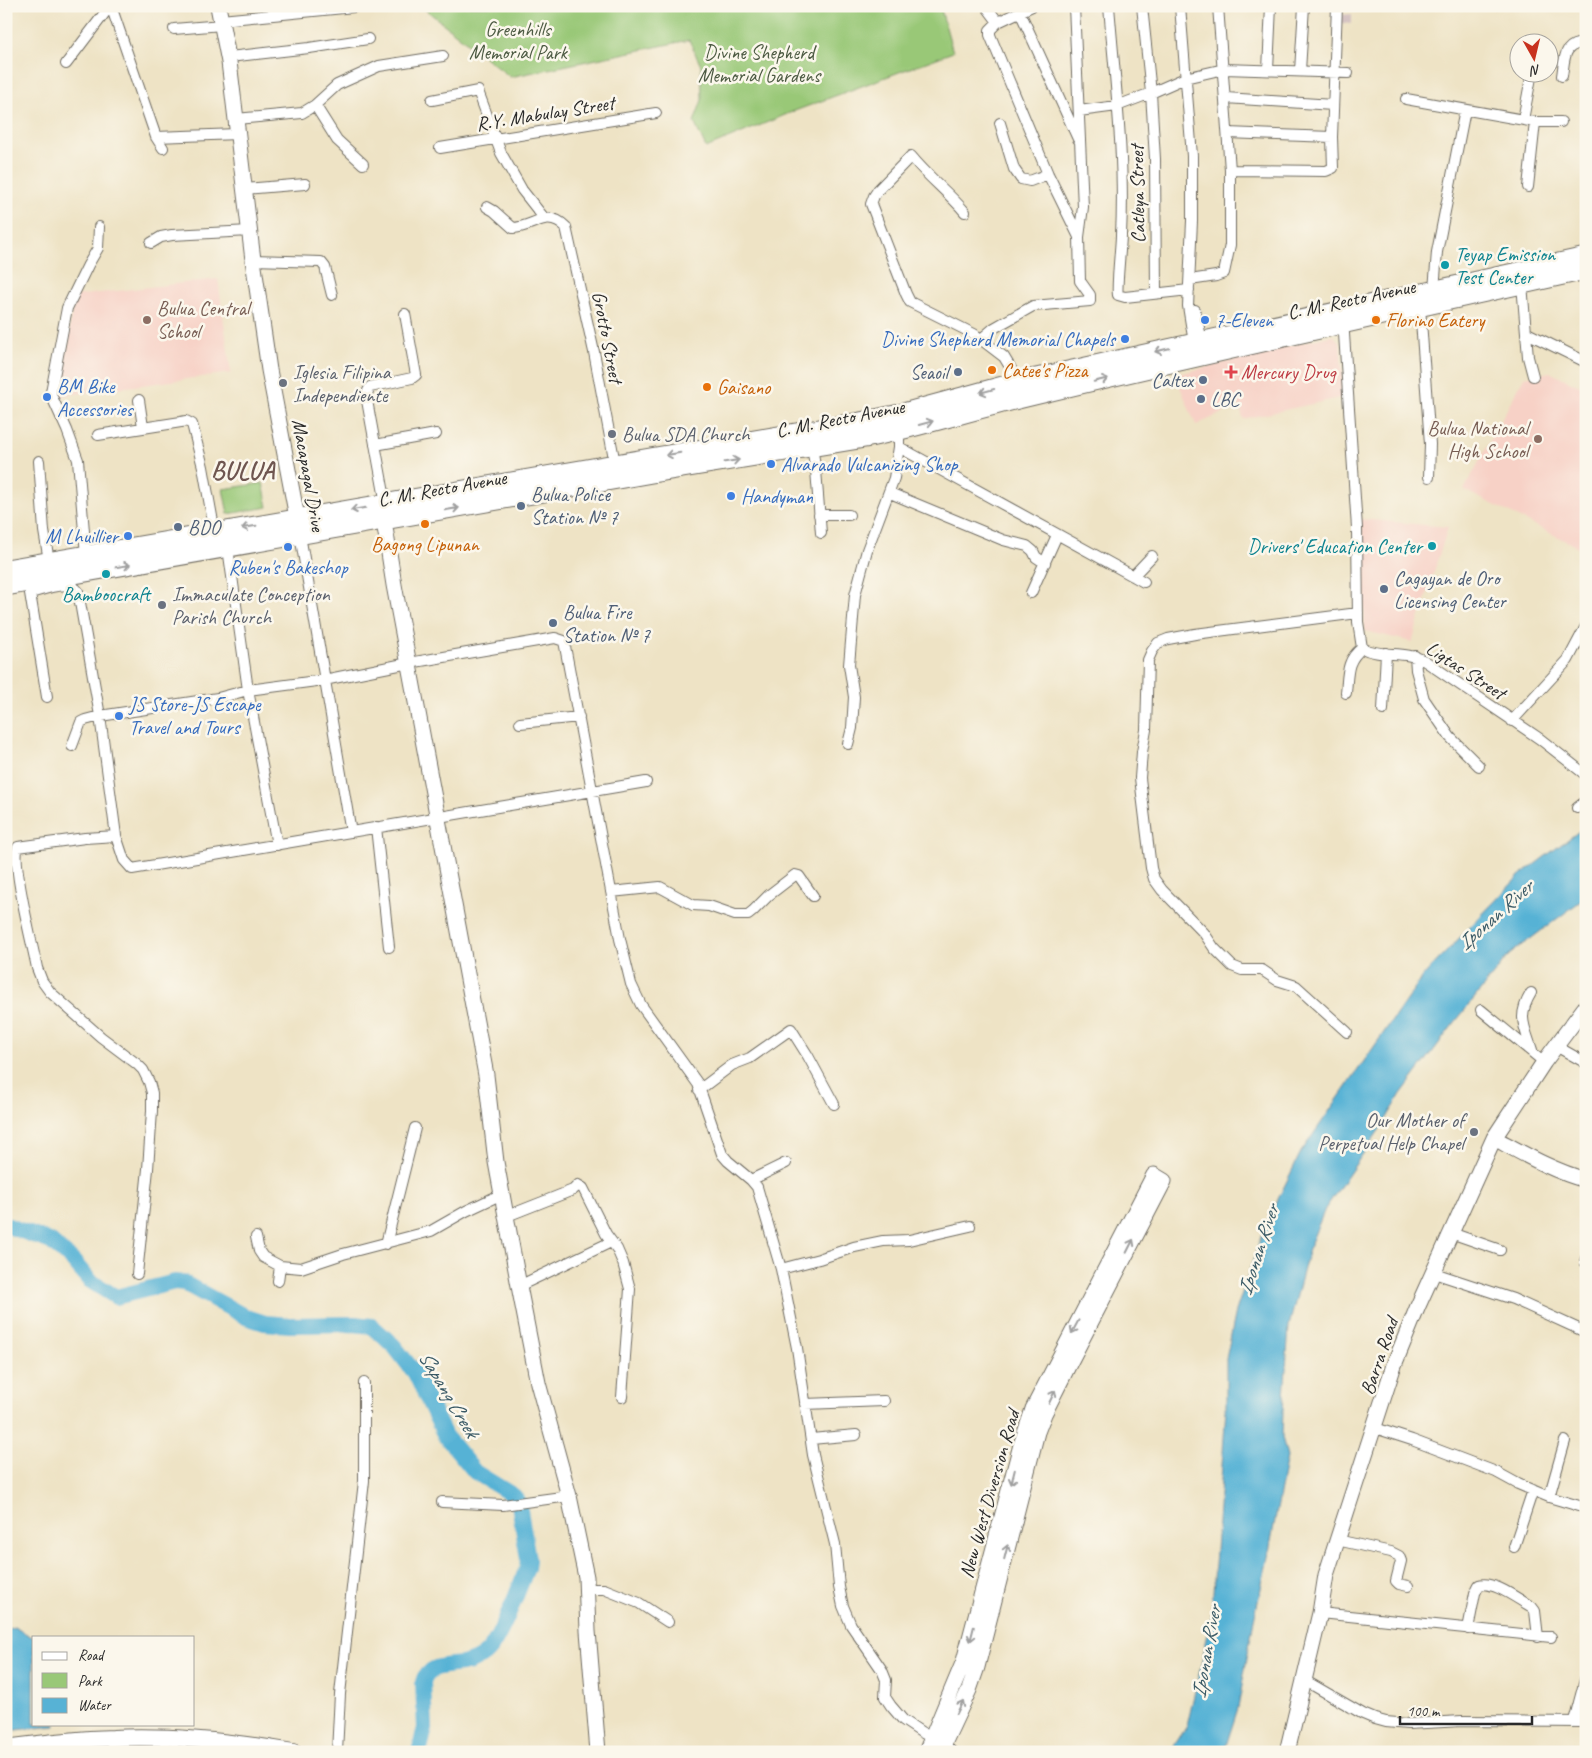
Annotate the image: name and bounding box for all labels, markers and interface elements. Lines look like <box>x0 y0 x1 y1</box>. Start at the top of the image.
park label: Greenhills Memorial Park <box>469 17 569 65</box>
north arrow <box>1510 32 1560 82</box>
park label: Divine Shepherd Memorial Gardens <box>698 40 822 88</box>
text: N <box>1528 61 1541 80</box>
street label: R.Y. Mabulay Street <box>474 90 619 137</box>
street label: Catleya Street <box>1124 141 1151 243</box>
place label: Teyap Emission Test Center <box>1455 242 1556 290</box>
marker: Teyap Emission Test Center <box>1439 259 1451 271</box>
street label: C. M. Recto Avenue <box>1285 273 1419 325</box>
street label: Grotto Street <box>586 289 629 388</box>
place label: Bulua Central School <box>157 296 253 344</box>
place label: 7-Eleven <box>1215 308 1274 333</box>
place label: Florino Eatery <box>1386 308 1486 333</box>
marker: Bulua Central School <box>141 314 153 326</box>
marker: 7-Eleven <box>1199 314 1211 326</box>
marker: Florino Eatery <box>1370 314 1382 326</box>
place label: Divine Shepherd Memorial Chapels <box>881 327 1117 352</box>
marker: Divine Shepherd Memorial Chapels <box>1119 333 1131 345</box>
one-way arrow <box>1155 346 1171 355</box>
place label: Catee's Pizza <box>1002 358 1090 383</box>
place label: Iglesia Filipina Independiente <box>293 360 392 408</box>
place label: Seaoil <box>910 360 952 385</box>
place label: Mercury Drug <box>1241 360 1338 385</box>
marker: Catee's Pizza <box>986 364 998 376</box>
marker: Seaoil <box>952 366 964 378</box>
marker: Mercury Drug <box>1225 366 1237 378</box>
place label: Caltex <box>1151 368 1195 393</box>
place label: BM Bike Accessories <box>57 374 135 422</box>
marker: Caltex <box>1197 374 1209 386</box>
place label: Gaisano <box>717 375 771 400</box>
one-way arrow <box>1092 375 1108 384</box>
marker: Iglesia Filipina Independiente <box>277 377 289 389</box>
marker: Gaisano <box>701 381 713 393</box>
one-way arrow <box>979 386 995 396</box>
place label: LBC <box>1211 387 1242 412</box>
marker: BM Bike Accessories <box>41 391 53 403</box>
marker: LBC <box>1195 393 1207 405</box>
street label: C. M. Recto Avenue <box>774 394 908 443</box>
place label: Bulua National High School <box>1428 416 1532 464</box>
street label: Macapagal Drive <box>286 417 331 535</box>
one-way arrow <box>918 418 934 428</box>
place label: Bulua SDA Church <box>622 422 751 447</box>
marker: Bulua SDA Church <box>606 428 618 440</box>
marker: Bulua National High School <box>1532 433 1544 445</box>
one-way arrow <box>666 450 682 460</box>
place label: Alvarado Vulcanizing Shop <box>781 452 959 477</box>
district label: BULUA <box>211 455 276 487</box>
one-way arrow <box>724 455 740 465</box>
marker: Alvarado Vulcanizing Shop <box>765 458 777 470</box>
street label: C. M. Recto Avenue <box>376 465 510 512</box>
place label: Bulua Police Station № 7 <box>531 482 619 530</box>
place label: Handyman <box>741 484 814 509</box>
marker: Handyman <box>725 490 737 502</box>
marker: Bulua Police Station № 7 <box>515 500 527 512</box>
one-way arrow <box>351 504 367 514</box>
one-way arrow <box>443 504 459 513</box>
place label: BDO <box>188 515 222 540</box>
marker: Bagong Lipunan <box>419 518 431 530</box>
marker: BDO <box>172 521 184 533</box>
one-way arrow <box>242 523 258 533</box>
place label: M Lhuillier <box>46 524 120 549</box>
marker: M Lhuillier <box>122 530 134 542</box>
place label: Bagong Lipunan <box>371 532 480 557</box>
place label: Drivers' Education Center <box>1248 534 1424 559</box>
marker: Drivers' Education Center <box>1426 540 1438 552</box>
marker: Ruben's Bakeshop <box>282 541 294 553</box>
place label: Ruben's Bakeshop <box>228 555 349 580</box>
one-way arrow <box>115 560 131 570</box>
place label: Cagayan de Oro Licensing Center <box>1394 566 1508 614</box>
marker: Bamboocraft <box>100 568 112 580</box>
place label: Bamboocraft <box>62 582 152 607</box>
place label: Immaculate Conception Parish Church <box>172 582 331 630</box>
marker: Cagayan de Oro Licensing Center <box>1378 583 1390 595</box>
marker: Immaculate Conception Parish Church <box>156 599 168 611</box>
place label: Bulua Fire Station № 7 <box>563 600 651 648</box>
marker: Bulua Fire Station № 7 <box>547 617 559 629</box>
street label: Ligtas Street <box>1421 636 1513 707</box>
place label: JS Store-JS Escape Travel and Tours <box>128 692 262 740</box>
marker: JS Store-JS Escape Travel and Tours <box>113 710 125 722</box>
water label: Iponan River <box>1452 872 1541 956</box>
place label: Our Mother of Perpetual Help Chapel <box>1318 1108 1468 1156</box>
marker: Our Mother of Perpetual Help Chapel <box>1468 1126 1480 1138</box>
water label: Iponan River <box>1231 1199 1286 1298</box>
one-way arrow <box>1126 1239 1135 1254</box>
street label: Barra Road <box>1355 1311 1405 1398</box>
one-way arrow <box>1069 1319 1079 1334</box>
water label: Sapang Creek <box>413 1346 487 1445</box>
one-way arrow <box>1048 1389 1058 1404</box>
street label: New West Diversion Road <box>954 1404 1026 1581</box>
one-way arrow <box>1008 1468 1017 1484</box>
one-way arrow <box>1002 1545 1011 1561</box>
water label: Iponan River <box>1185 1601 1227 1700</box>
one-way arrow <box>966 1625 976 1641</box>
legend <box>32 1636 195 1726</box>
text: Road <box>78 1646 105 1665</box>
text: Park <box>78 1672 103 1691</box>
scale bar <box>1400 1693 1532 1725</box>
text: Water <box>78 1696 112 1715</box>
one-way arrow <box>955 1700 965 1715</box>
text: 100 m <box>1407 1702 1441 1721</box>

